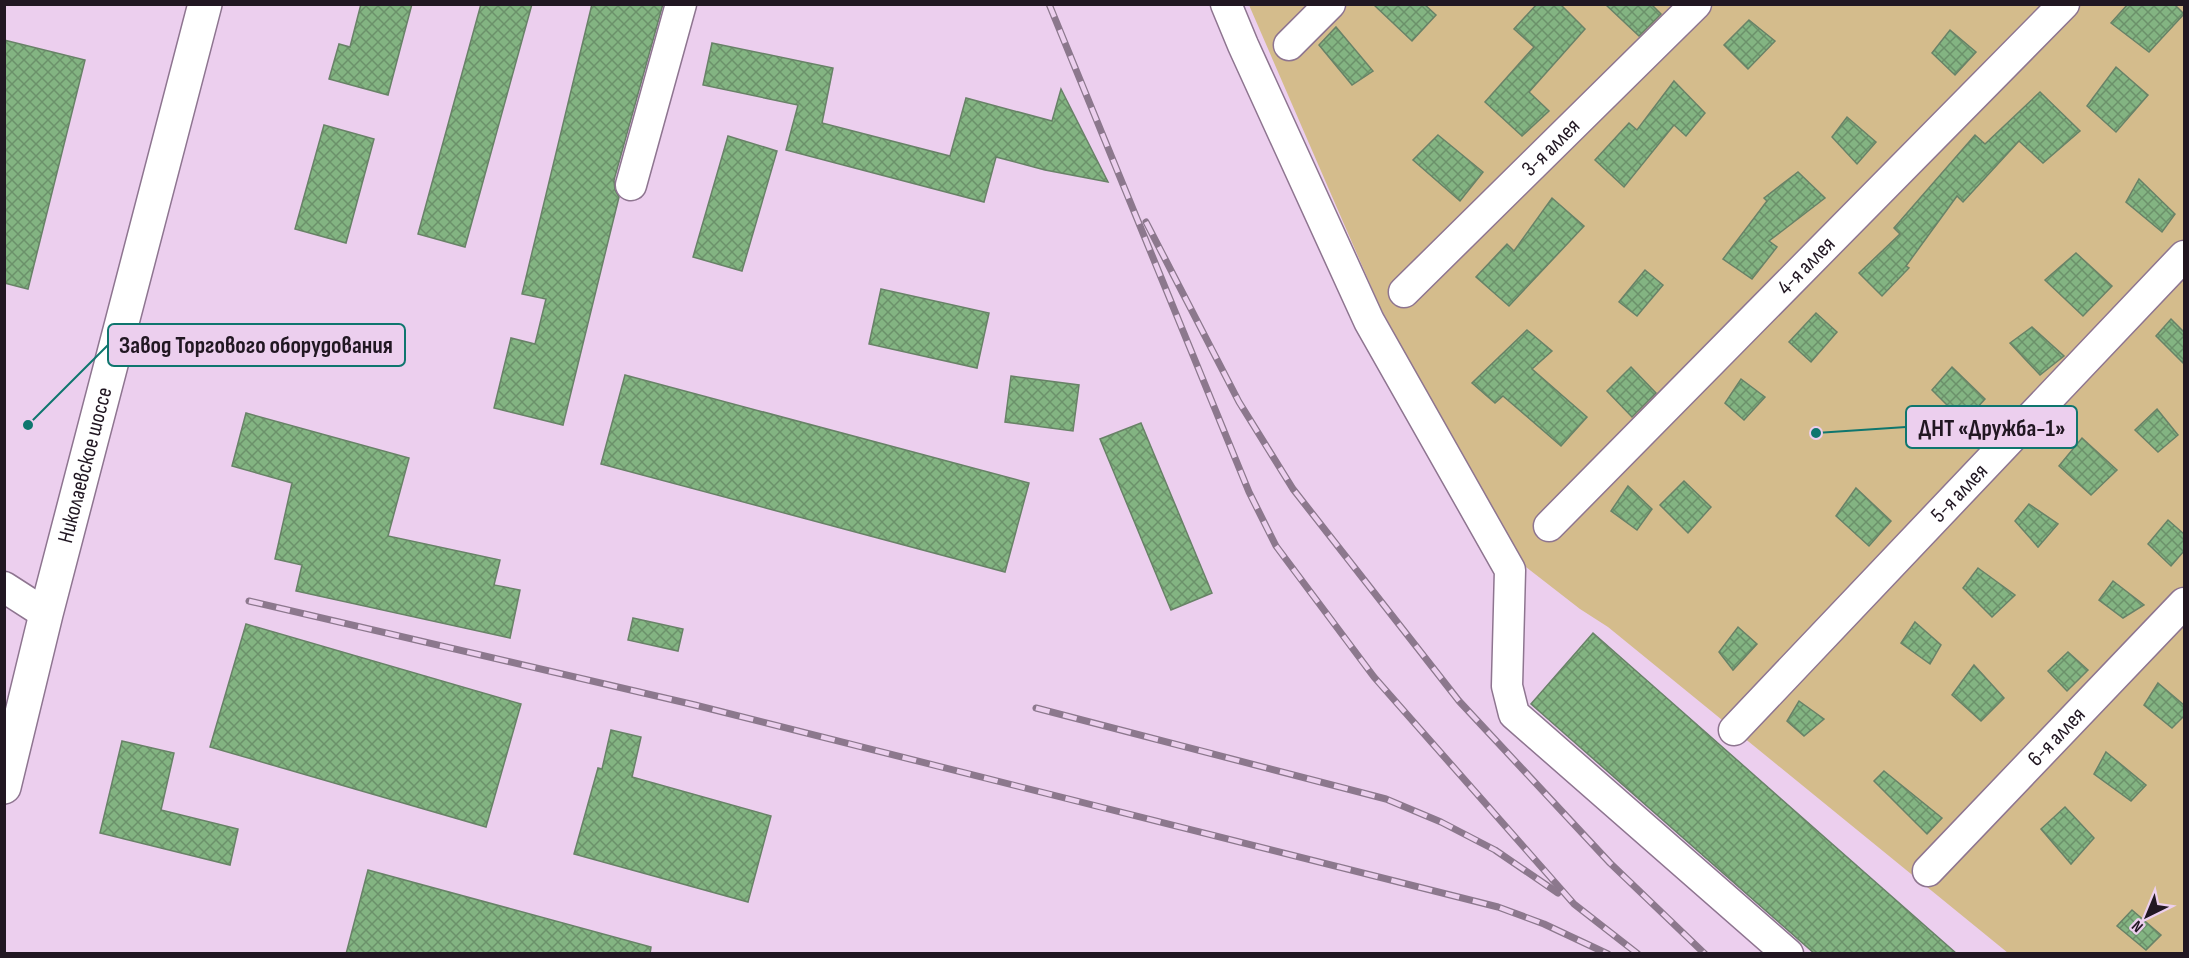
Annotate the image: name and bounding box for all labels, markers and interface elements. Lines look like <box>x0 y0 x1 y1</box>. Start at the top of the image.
street label: 3-я аллея <box>1516 113 1586 182</box>
street label: 4-я аллея <box>1771 231 1841 300</box>
callout: Завод Торгового оборудования <box>108 324 405 366</box>
text: Завод Торгового оборудования <box>119 331 393 360</box>
street label: Николаевское шоссе <box>52 384 118 546</box>
callout: ДНТ «Дружба-1» <box>1906 406 2077 448</box>
text: ДНТ «Дружба-1» <box>1919 414 2065 443</box>
street label: 5-я аллея <box>1925 458 1993 528</box>
street label: 6-я аллея <box>2022 701 2091 772</box>
north arrow <box>2117 886 2177 946</box>
text: N <box>2128 916 2147 936</box>

